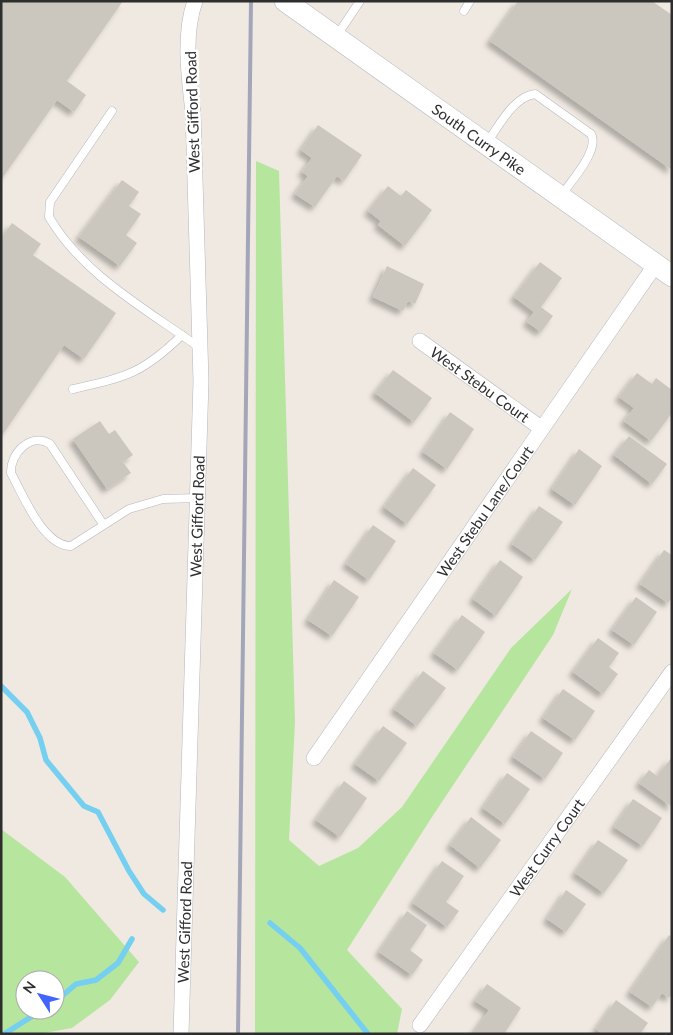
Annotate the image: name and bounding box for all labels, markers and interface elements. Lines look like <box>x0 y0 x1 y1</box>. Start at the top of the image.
street label: West Gifford Road <box>181 51 203 173</box>
street label: South Curry Pike <box>429 99 529 178</box>
street label: West Stebu Court <box>427 343 534 426</box>
street label: West Stebu Lane/Court <box>433 442 537 581</box>
street label: West Gifford Road <box>186 455 208 577</box>
street label: West Curry Court <box>506 794 588 900</box>
street label: West Gifford Road <box>174 861 195 983</box>
north arrow <box>15 970 65 1020</box>
text: N <box>19 978 39 996</box>

